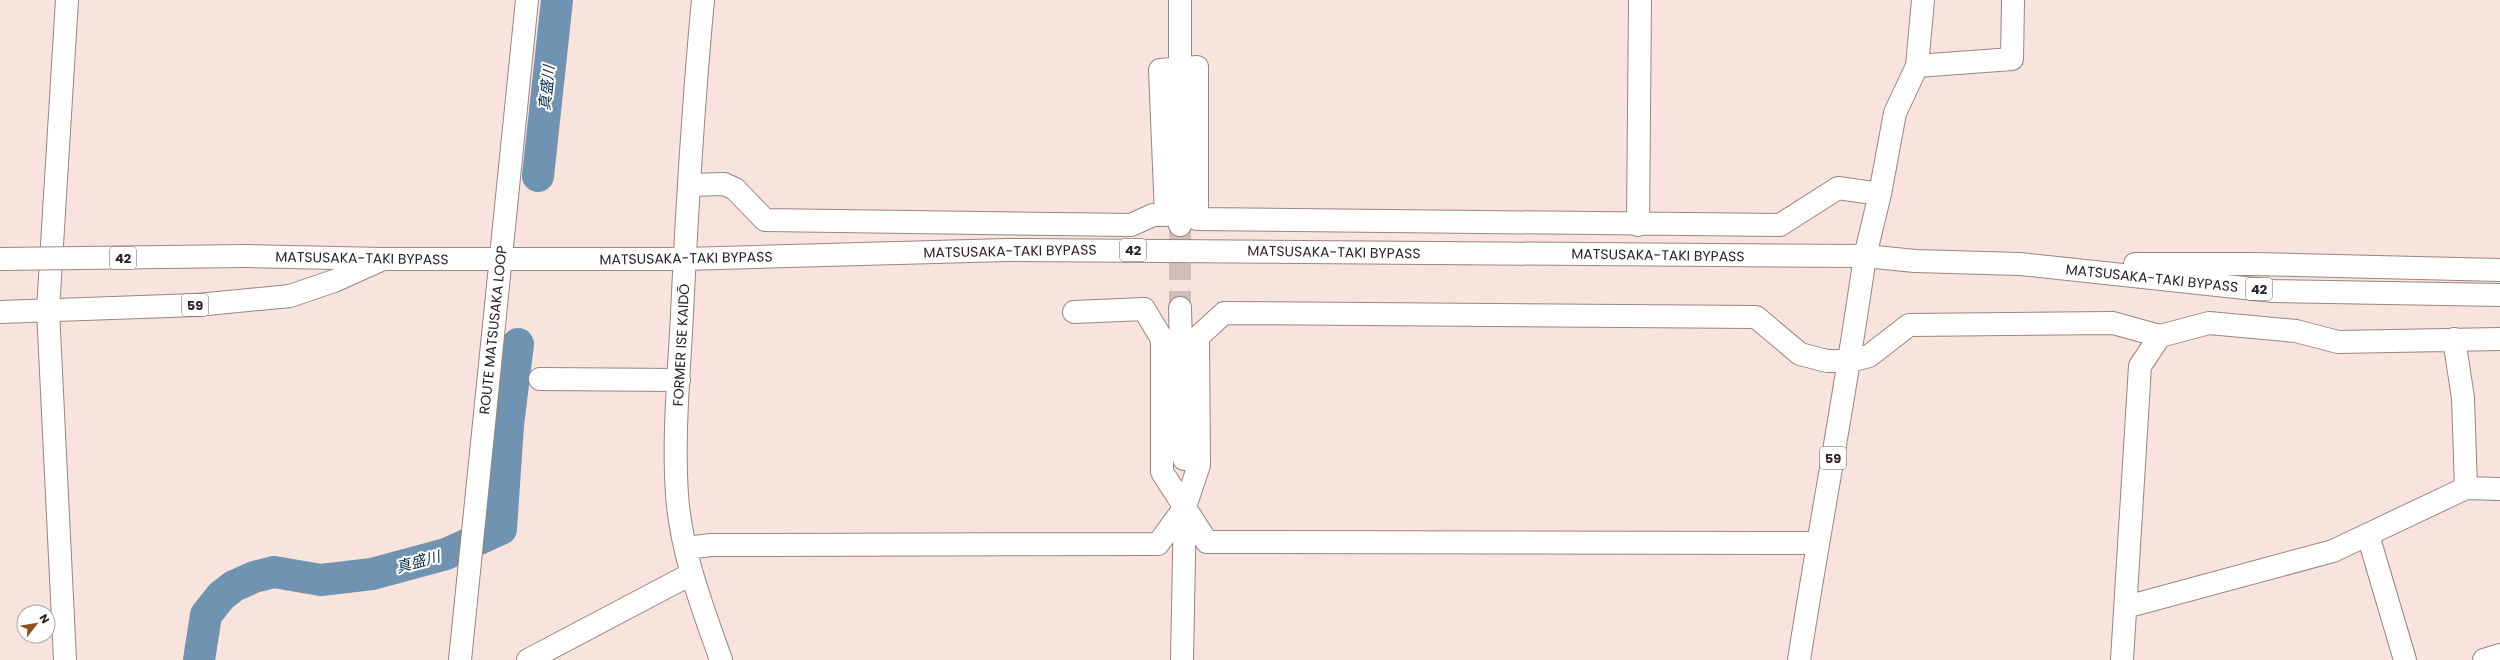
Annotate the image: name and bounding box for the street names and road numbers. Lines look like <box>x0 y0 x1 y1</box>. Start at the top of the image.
street label: MATSUSAKA-TAKI BYPASS <box>923 239 1097 263</box>
road number: 42 <box>1120 239 1146 261</box>
street label: MATSUSAKA-TAKI BYPASS <box>1247 240 1421 264</box>
street label: MATSUSAKA-TAKI BYPASS <box>1571 243 1745 267</box>
street label: ROUTE MATSUSAKA LOOP <box>474 245 512 415</box>
street label: MATSUSAKA-TAKI BYPASS <box>275 246 449 270</box>
street label: MATSUSAKA-TAKI BYPASS <box>599 246 773 270</box>
road number: 42 <box>110 247 136 269</box>
street label: MATSUSAKA-TAKI BYPASS <box>2065 259 2239 297</box>
road number: 42 <box>2246 278 2272 300</box>
street label: FORMER ISE KAIDŌ <box>668 283 694 407</box>
road number: 59 <box>182 294 208 316</box>
road number: 59 <box>1820 447 1846 469</box>

